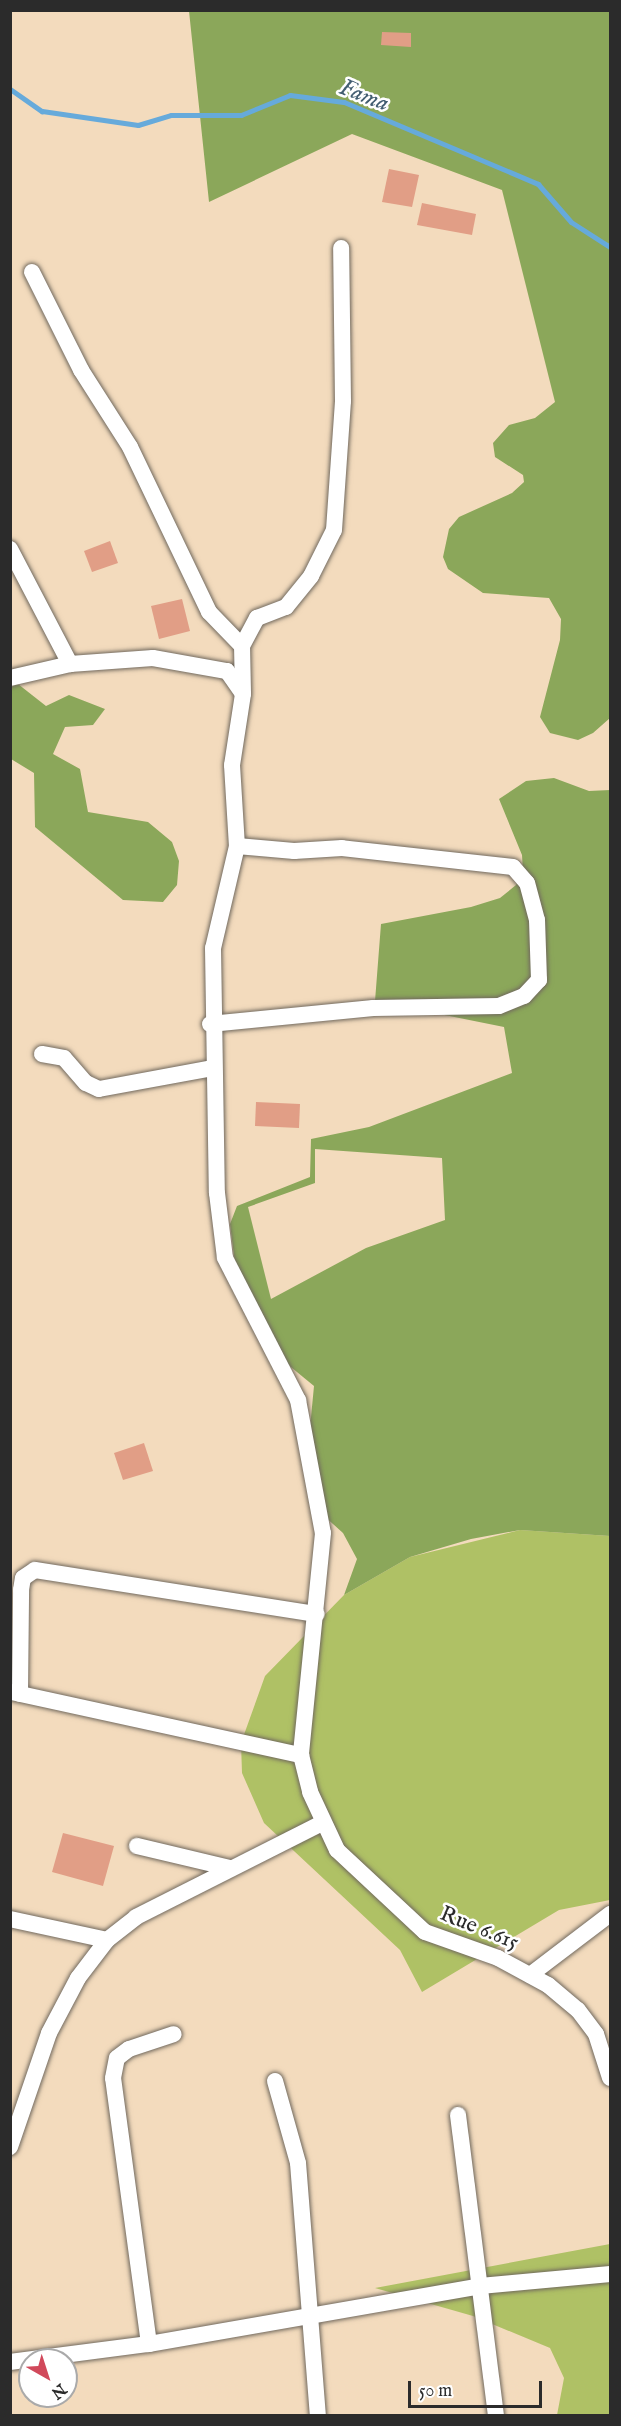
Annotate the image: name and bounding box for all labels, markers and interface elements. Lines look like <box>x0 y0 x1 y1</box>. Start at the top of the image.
water label: Fama <box>335 73 393 119</box>
street label: Rue 6.615 <box>436 1901 522 1957</box>
north arrow <box>18 2348 78 2408</box>
scale bar <box>411 2369 544 2407</box>
text: N <box>46 2378 70 2403</box>
text: 50 m <box>419 2380 452 2403</box>

